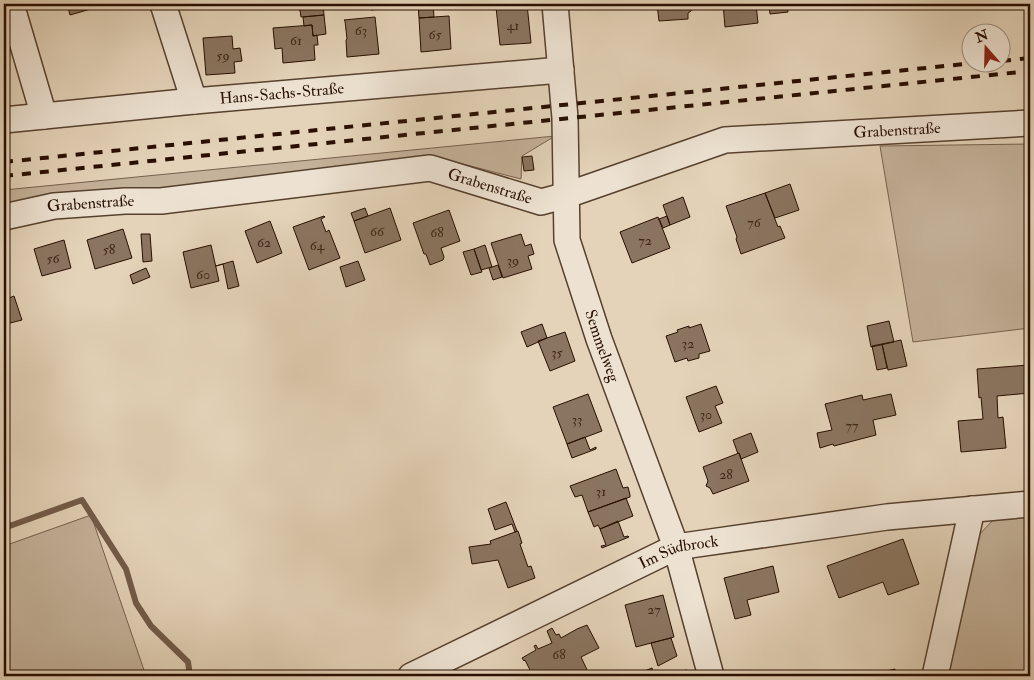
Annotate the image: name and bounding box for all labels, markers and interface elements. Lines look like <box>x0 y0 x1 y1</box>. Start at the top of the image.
house number: 41 <box>507 17 519 34</box>
house number: 63 <box>355 22 367 39</box>
north arrow <box>962 22 1012 72</box>
house number: 65 <box>428 26 442 43</box>
text: N <box>972 26 991 47</box>
house number: 61 <box>290 32 302 49</box>
house number: 59 <box>216 47 230 64</box>
street label: Hans-Sachs-Straße <box>219 78 345 109</box>
street label: Grabenstraße <box>853 118 942 143</box>
street label: Grabenstraße <box>445 164 535 209</box>
street label: Grabenstraße <box>45 191 135 217</box>
house number: 76 <box>747 214 762 231</box>
house number: 66 <box>370 223 385 240</box>
house number: 68 <box>430 224 444 241</box>
house number: 72 <box>638 232 652 249</box>
house number: 62 <box>257 234 271 251</box>
house number: 64 <box>310 237 326 254</box>
house number: 58 <box>103 241 116 258</box>
house number: 56 <box>46 250 61 267</box>
house number: 39 <box>507 252 519 269</box>
house number: 60 <box>196 266 210 283</box>
street label: Semmelweg <box>580 307 624 386</box>
house number: 32 <box>682 335 694 352</box>
house number: 35 <box>551 344 564 361</box>
house number: 30 <box>700 406 712 423</box>
house number: 33 <box>572 411 582 428</box>
house number: 77 <box>846 417 859 434</box>
house number: 28 <box>719 466 733 483</box>
house number: 31 <box>596 483 606 500</box>
street label: Im Südbrock <box>636 531 720 574</box>
house number: 27 <box>647 601 661 618</box>
house number: 68 <box>552 646 566 663</box>

